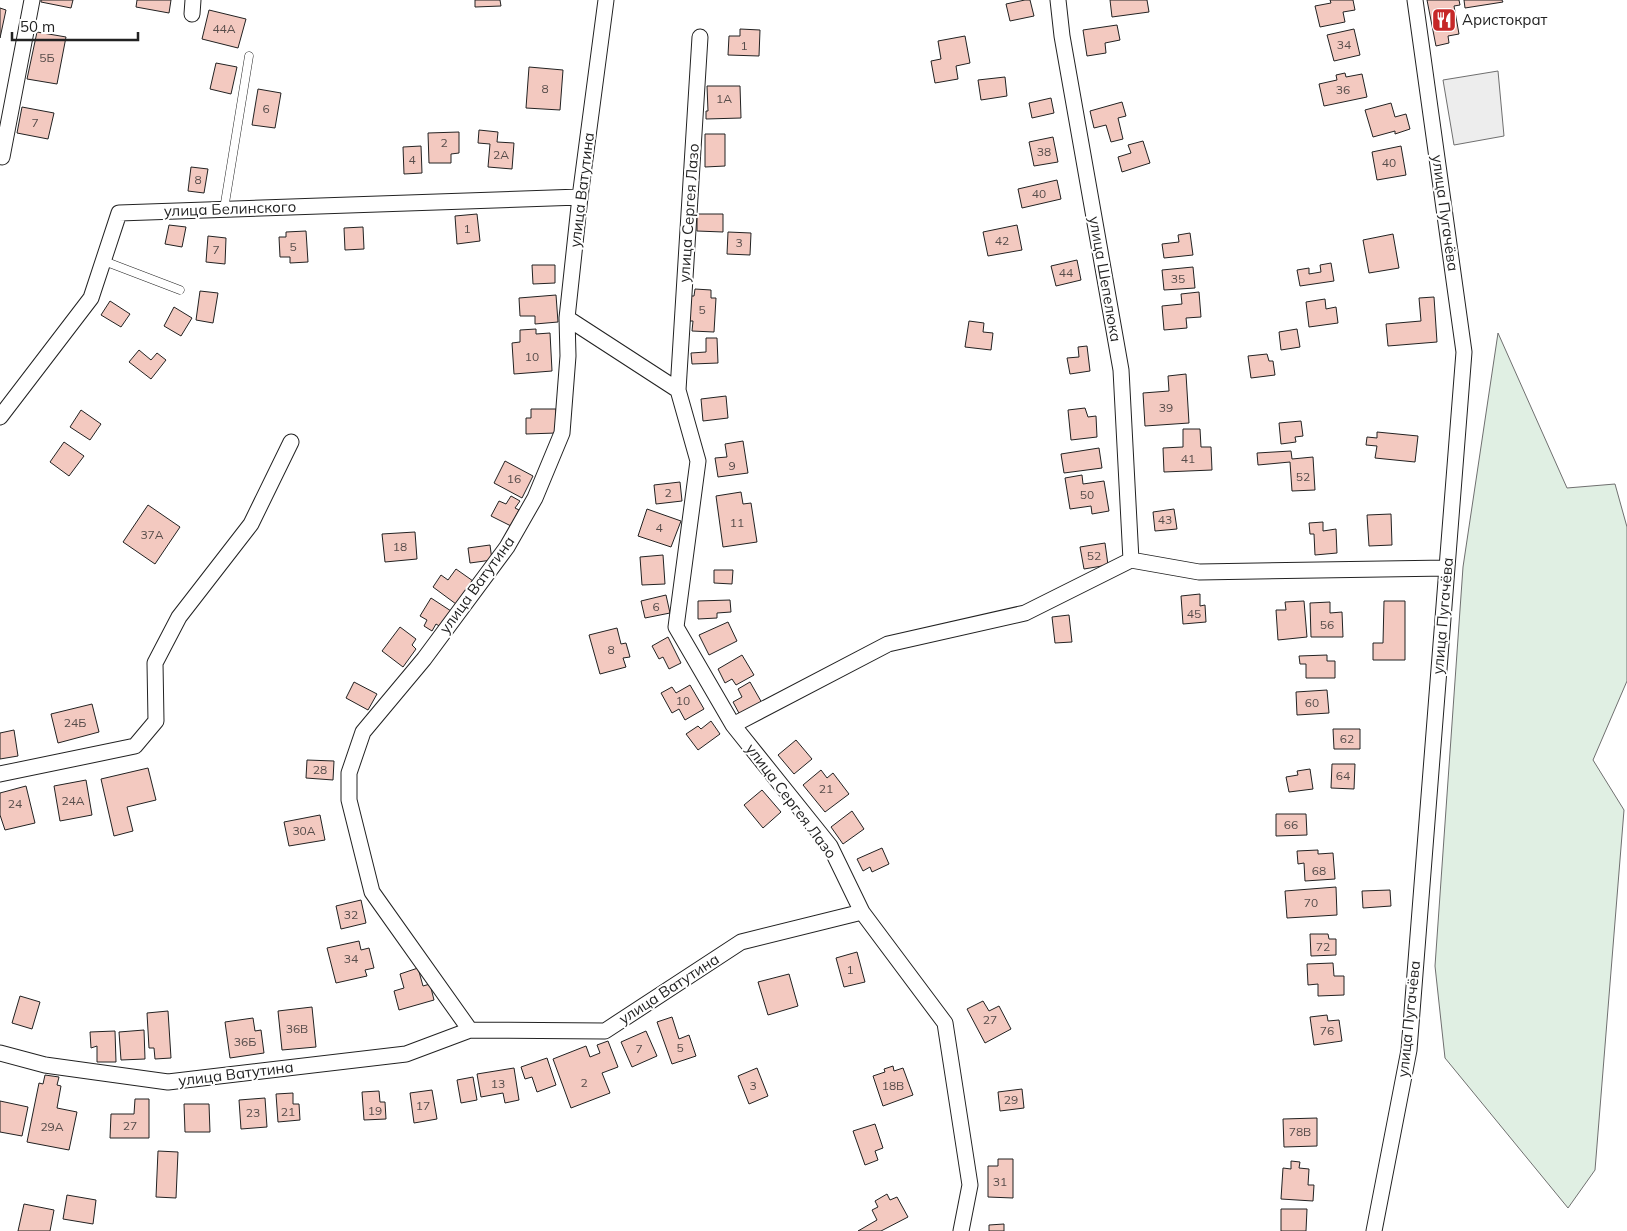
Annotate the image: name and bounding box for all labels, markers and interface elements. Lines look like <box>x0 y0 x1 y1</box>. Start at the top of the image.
restaurant icon: Аристократ <box>1431 7 1457 33</box>
scale bar <box>12 10 139 42</box>
place label: Аристократ <box>1462 10 1548 29</box>
text: 50 m <box>20 17 55 36</box>
house number: 44А <box>212 21 236 36</box>
house number: 34 <box>1337 37 1351 52</box>
house number: 1 <box>740 38 748 53</box>
house number: 5Б <box>39 50 55 65</box>
house number: 8 <box>541 81 549 96</box>
house number: 36 <box>1336 82 1350 97</box>
house number: 1А <box>716 91 732 106</box>
house number: 6 <box>262 101 270 116</box>
house number: 7 <box>31 115 39 130</box>
street label: улица Ватутина <box>565 131 598 249</box>
house number: 2 <box>440 135 448 150</box>
street label: улица Сергея Лазо <box>674 143 703 283</box>
house number: 38 <box>1037 144 1051 159</box>
house number: 2А <box>493 147 509 162</box>
house number: 4 <box>408 152 416 167</box>
street label: улица Пугачёва <box>1428 154 1463 272</box>
house number: 40 <box>1382 155 1396 170</box>
house number: 8 <box>194 172 202 187</box>
house number: 40 <box>1032 186 1046 201</box>
street label: улица Белинского <box>163 197 297 220</box>
street label: улица Шепелюка <box>1085 215 1126 343</box>
house number: 1 <box>463 221 471 236</box>
house number: 42 <box>995 233 1009 248</box>
house number: 3 <box>735 235 743 250</box>
house number: 5 <box>289 239 297 254</box>
house number: 7 <box>212 242 220 257</box>
house number: 44 <box>1059 265 1073 280</box>
house number: 35 <box>1171 271 1185 286</box>
house number: 5 <box>698 302 706 317</box>
house number: 10 <box>525 349 539 364</box>
house number: 39 <box>1159 400 1173 415</box>
house number: 41 <box>1181 451 1195 466</box>
house number: 9 <box>728 458 736 473</box>
house number: 52 <box>1296 469 1310 484</box>
house number: 16 <box>507 471 521 486</box>
house number: 2 <box>664 485 672 500</box>
house number: 50 <box>1080 487 1094 502</box>
house number: 43 <box>1158 512 1172 527</box>
house number: 11 <box>730 515 744 530</box>
house number: 4 <box>655 520 663 535</box>
house number: 37А <box>140 527 164 542</box>
street label: улица Ватутина <box>435 532 518 637</box>
house number: 18 <box>393 539 407 554</box>
house number: 52 <box>1087 548 1101 563</box>
street label: улица Пугачёва <box>1428 557 1457 675</box>
house number: 6 <box>652 599 660 614</box>
house number: 45 <box>1187 606 1201 621</box>
house number: 56 <box>1320 617 1334 632</box>
house number: 8 <box>607 642 615 657</box>
house number: 10 <box>676 693 690 708</box>
house number: 60 <box>1305 695 1319 710</box>
house number: 24Б <box>64 715 86 730</box>
house number: 62 <box>1340 731 1354 746</box>
street label: улица Сергея Лазо <box>742 739 841 862</box>
house number: 28 <box>313 762 327 777</box>
house number: 64 <box>1336 768 1350 783</box>
house number: 21 <box>819 781 833 796</box>
house number: 24А <box>61 793 85 808</box>
house number: 24 <box>8 796 22 811</box>
house number: 66 <box>1284 817 1298 832</box>
house number: 30А <box>292 823 316 838</box>
house number: 68 <box>1312 863 1326 878</box>
house number: 70 <box>1304 895 1318 910</box>
house number: 32 <box>344 907 358 922</box>
house number: 72 <box>1316 939 1330 954</box>
street label: улица Ватутина <box>615 949 722 1028</box>
house number: 34 <box>344 951 358 966</box>
street label: улица Пугачёва <box>1393 960 1424 1078</box>
house number: 1 <box>846 962 854 977</box>
house number: 27 <box>983 1012 997 1027</box>
house number: 36В <box>286 1021 308 1036</box>
house number: 76 <box>1320 1023 1334 1038</box>
house number: 36Б <box>234 1034 256 1049</box>
house number: 5 <box>676 1040 684 1055</box>
house number: 7 <box>635 1041 643 1056</box>
street label: улица Ватутина <box>177 1057 295 1090</box>
house number: 2 <box>580 1075 588 1090</box>
house number: 13 <box>491 1076 505 1091</box>
house number: 3 <box>749 1078 757 1093</box>
house number: 18В <box>882 1078 904 1093</box>
house number: 29 <box>1004 1092 1018 1107</box>
house number: 17 <box>416 1098 430 1113</box>
house number: 19 <box>368 1103 382 1118</box>
house number: 21 <box>281 1104 295 1119</box>
house number: 23 <box>246 1105 260 1120</box>
house number: 27 <box>123 1118 137 1133</box>
house number: 29А <box>40 1119 64 1134</box>
house number: 78В <box>1289 1124 1311 1139</box>
house number: 31 <box>993 1174 1007 1189</box>

